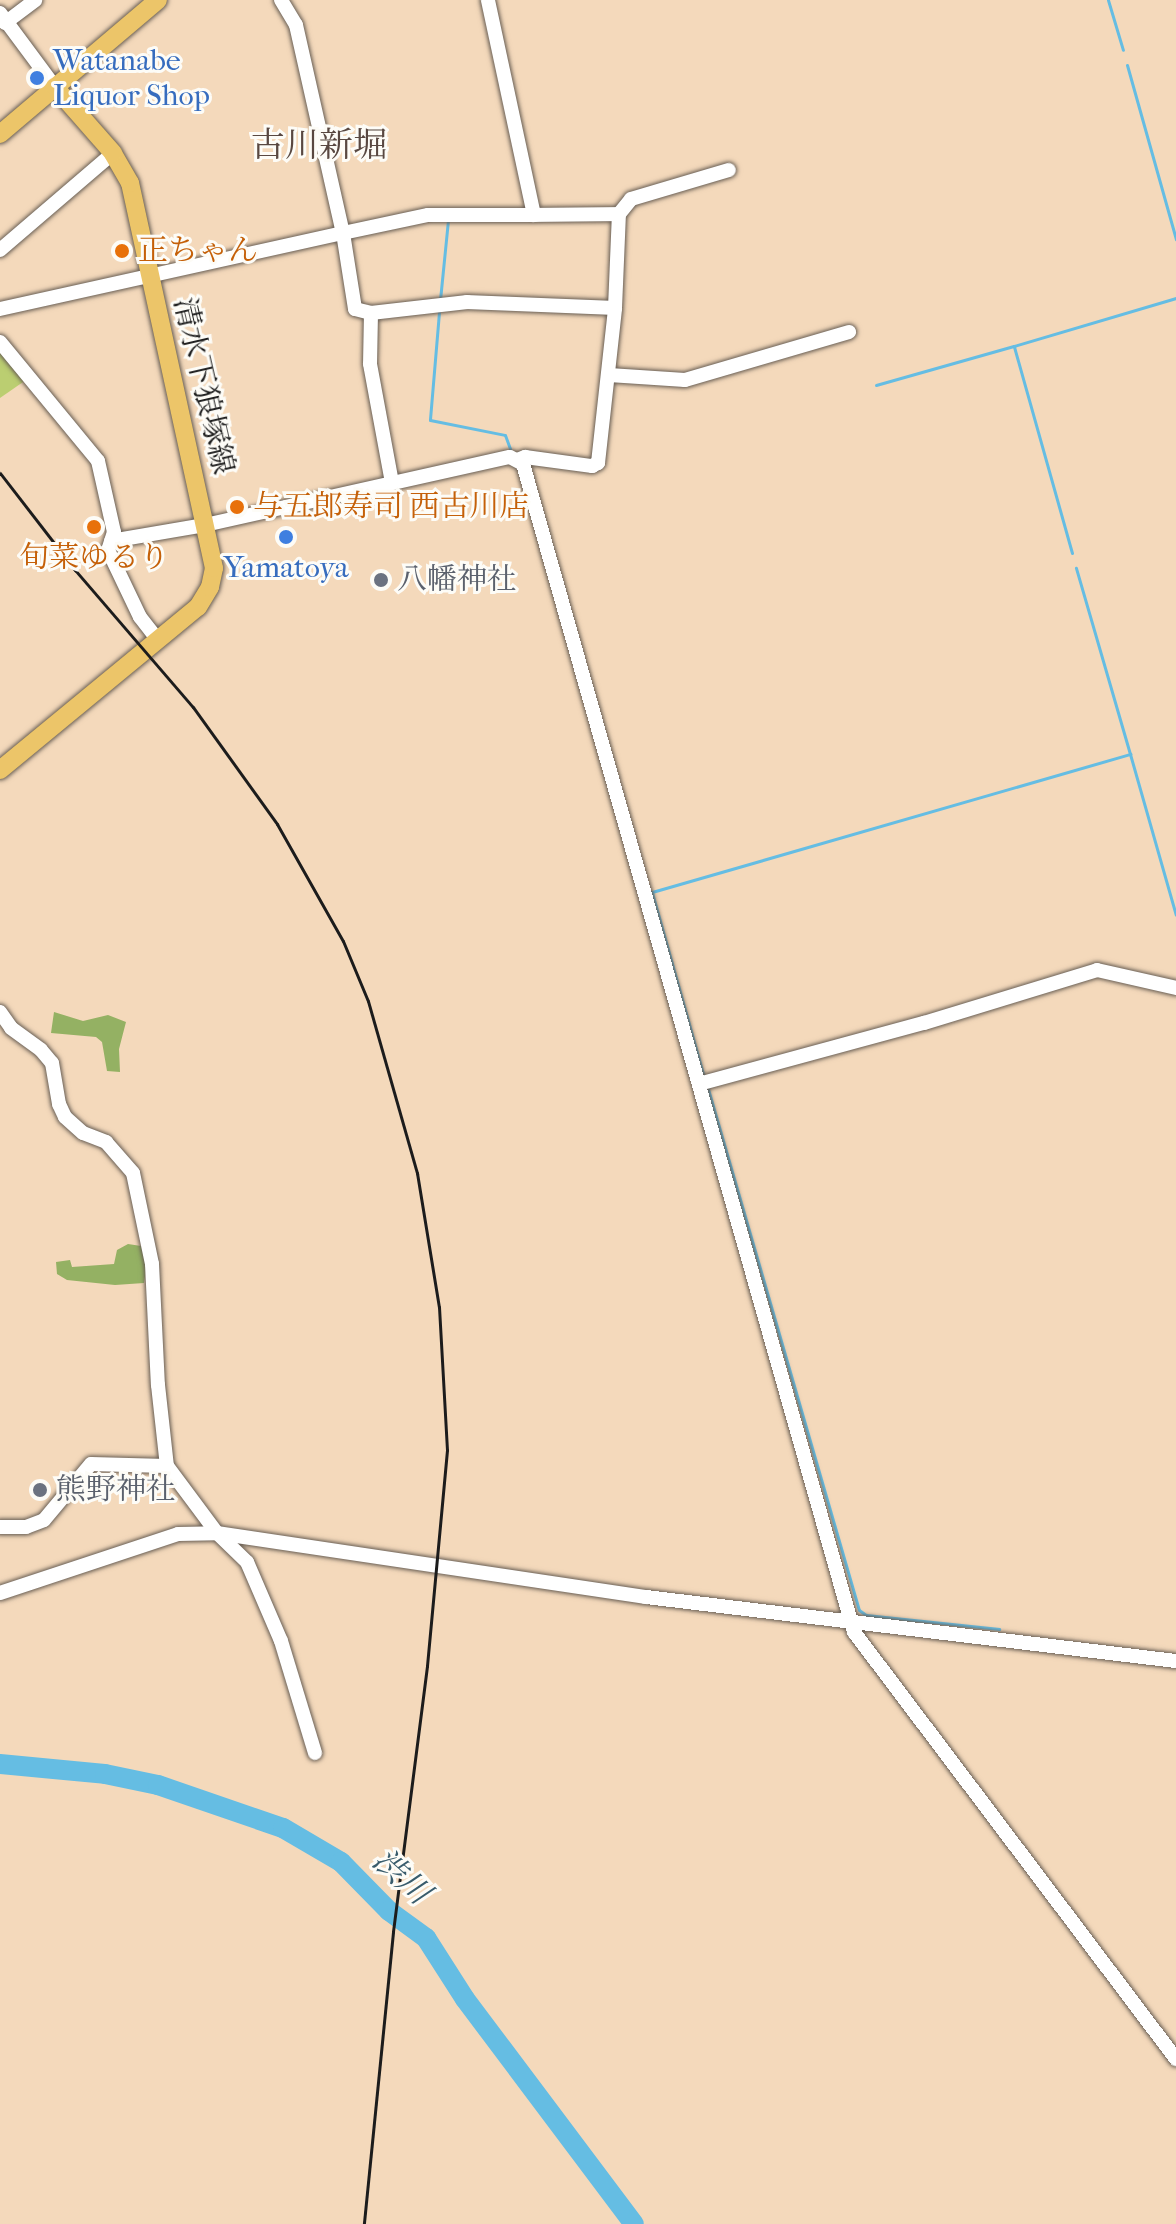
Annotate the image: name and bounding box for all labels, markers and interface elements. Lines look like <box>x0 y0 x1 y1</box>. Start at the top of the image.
place label: Watanabe Liquor Shop <box>53 43 210 114</box>
marker: Watanabe Liquor Shop <box>28 69 46 87</box>
district label: 古川新堀 <box>251 126 387 166</box>
place label: 正ちゃん <box>138 233 258 269</box>
marker: 正ちゃん <box>113 242 131 260</box>
street label: 清水下狼塚線 <box>165 294 241 478</box>
place label: 与五郎寿司 西古川店 <box>253 489 529 525</box>
marker: 与五郎寿司 西古川店 <box>228 498 246 516</box>
marker: 旬菜ゆるり <box>85 518 103 536</box>
marker: Yamatoya <box>277 528 295 546</box>
place label: 旬菜ゆるり <box>19 540 169 576</box>
place label: Yamatoya <box>223 550 349 586</box>
place label: 八幡神社 <box>397 562 517 598</box>
marker: 八幡神社 <box>372 571 390 589</box>
place label: 熊野神社 <box>56 1472 176 1508</box>
marker: 熊野神社 <box>31 1481 49 1499</box>
water label: 渋川 <box>364 1841 438 1913</box>

